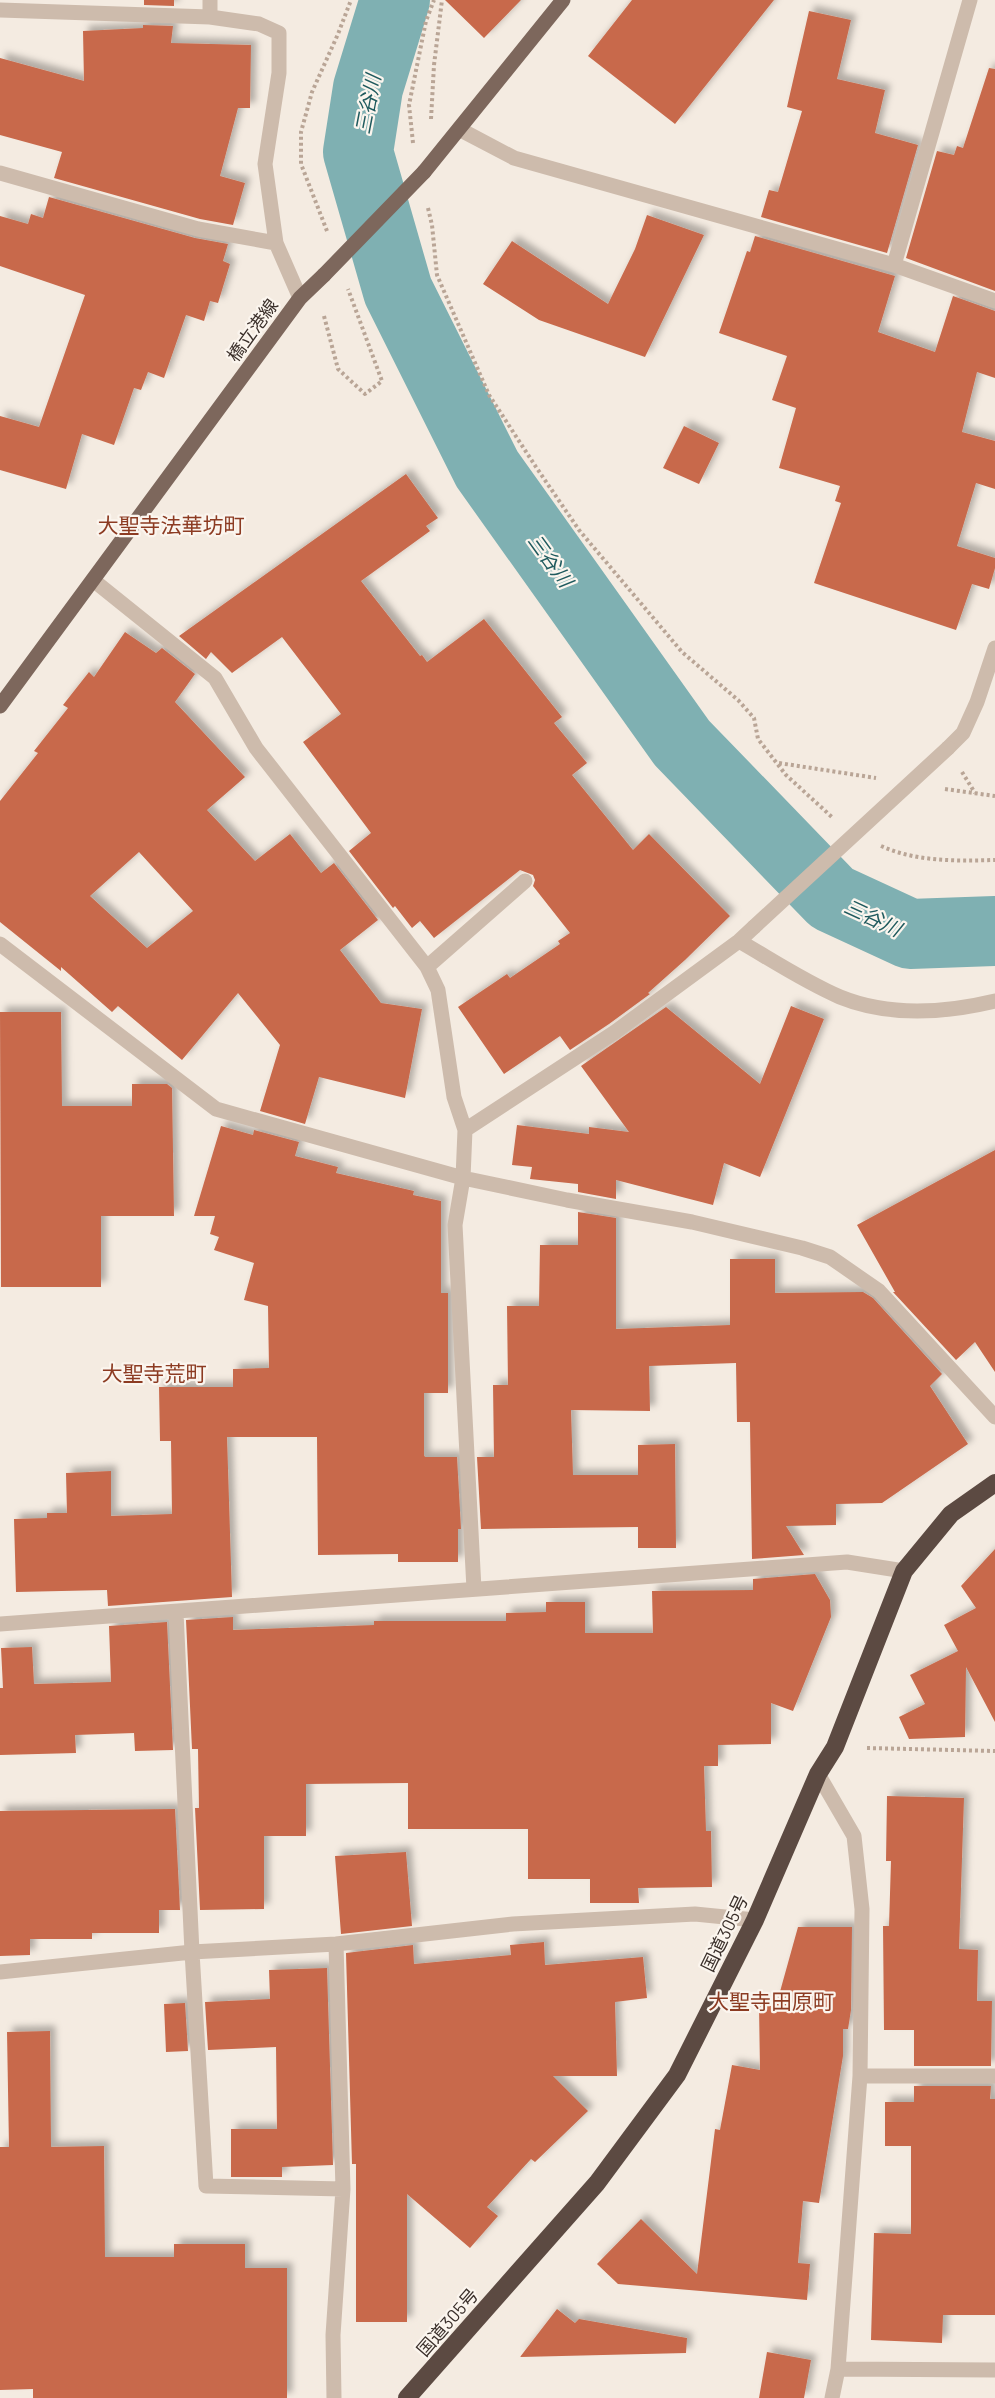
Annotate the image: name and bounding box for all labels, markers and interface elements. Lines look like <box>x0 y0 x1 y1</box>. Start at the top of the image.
water label: 三谷川 <box>349 70 385 136</box>
street label: 橋立港線 <box>222 294 282 366</box>
district label: 大聖寺法華坊町 <box>98 512 245 537</box>
water label: 三谷川 <box>524 529 580 593</box>
water label: 三谷川 <box>841 893 907 941</box>
district label: 大聖寺荒町 <box>102 1360 207 1385</box>
street label: 国道305号 <box>696 1891 752 1975</box>
district label: 大聖寺田原町 <box>708 1988 834 2013</box>
street label: 国道305号 <box>412 2284 482 2360</box>

